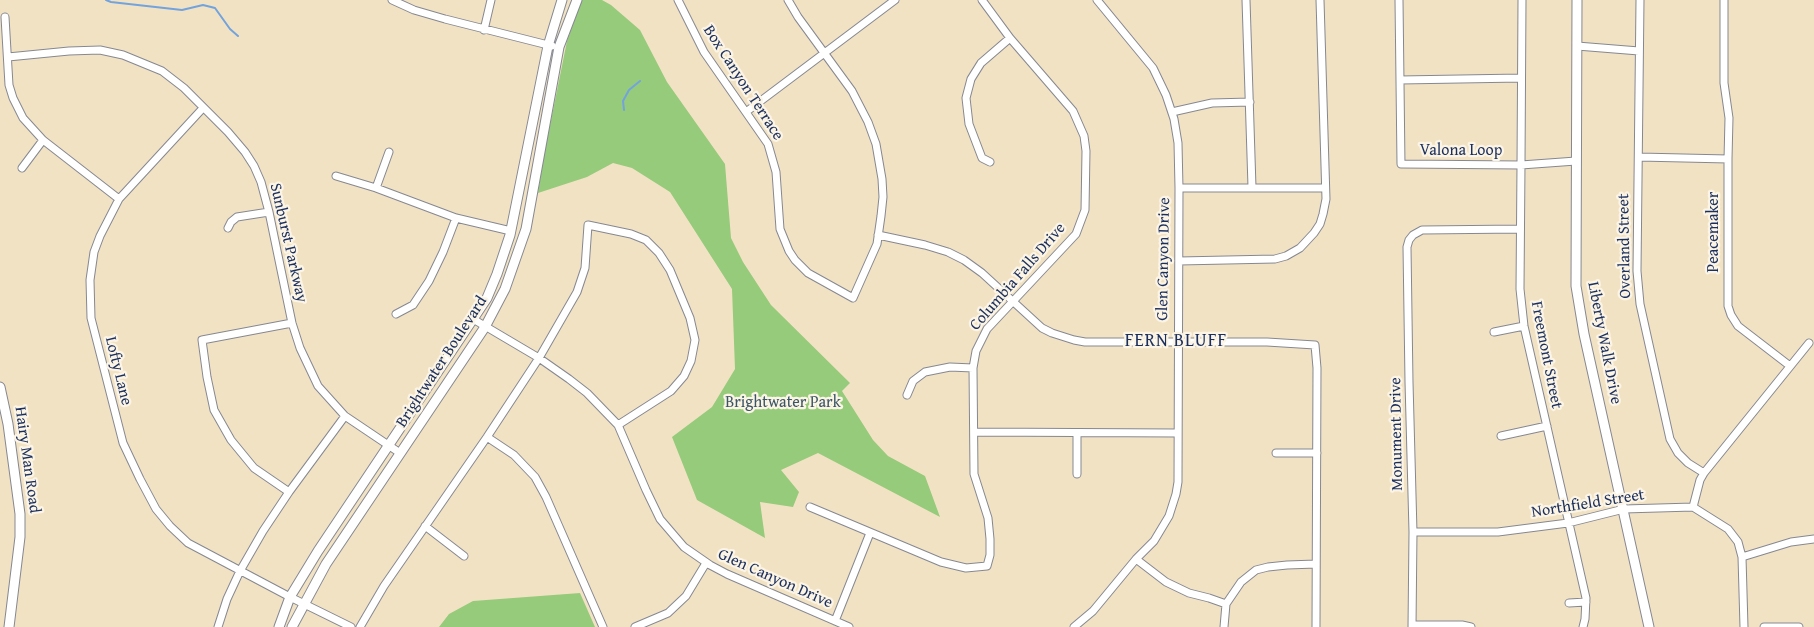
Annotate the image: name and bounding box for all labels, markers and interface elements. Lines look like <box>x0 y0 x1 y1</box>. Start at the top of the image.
street label: Box Canyon Terrace <box>699 22 787 144</box>
street label: Valona Loop <box>1420 141 1502 161</box>
street label: Sunburst Parkway <box>265 181 311 305</box>
street label: Peacemaker <box>1704 192 1724 272</box>
street label: Overland Street <box>1614 193 1636 299</box>
street label: Glen Canyon Drive <box>1153 197 1175 321</box>
street label: Columbia Falls Drive <box>966 219 1070 335</box>
street label: Liberty Walk Drive <box>1583 280 1625 406</box>
street label: Brightwater Boulevard <box>392 293 492 431</box>
street label: Freemont Street <box>1526 300 1566 410</box>
district label: FERN BLUFF <box>1124 330 1228 352</box>
street label: Lofty Lane <box>100 335 136 407</box>
street label: Monument Drive <box>1386 377 1408 491</box>
park label: Brightwater Park <box>725 393 841 413</box>
street label: Hairy Man Road <box>10 405 44 515</box>
street label: Northfield Street <box>1530 486 1646 522</box>
street label: Glen Canyon Drive <box>715 545 835 613</box>

